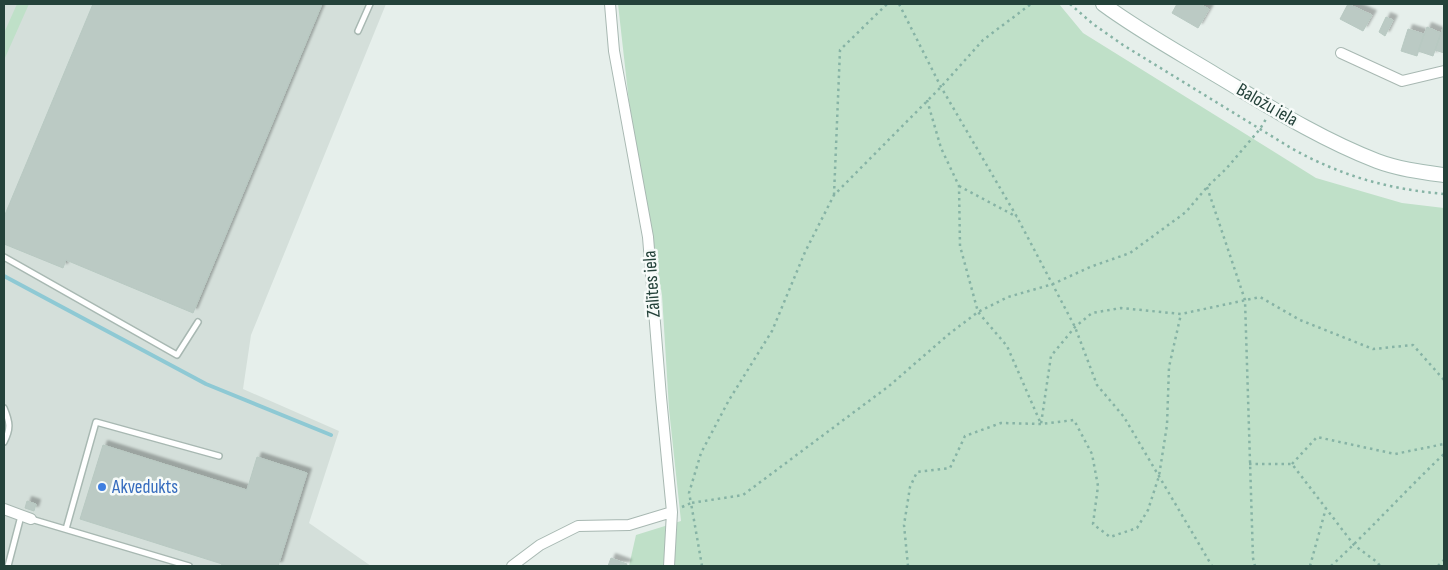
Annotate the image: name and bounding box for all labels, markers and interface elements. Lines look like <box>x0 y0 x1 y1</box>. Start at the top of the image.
street label: Baložu iela <box>1232 78 1302 132</box>
street label: Zālītes iela <box>638 250 666 318</box>
place label: Akvedukts <box>111 476 178 499</box>
marker: Akvedukts <box>96 481 108 493</box>

